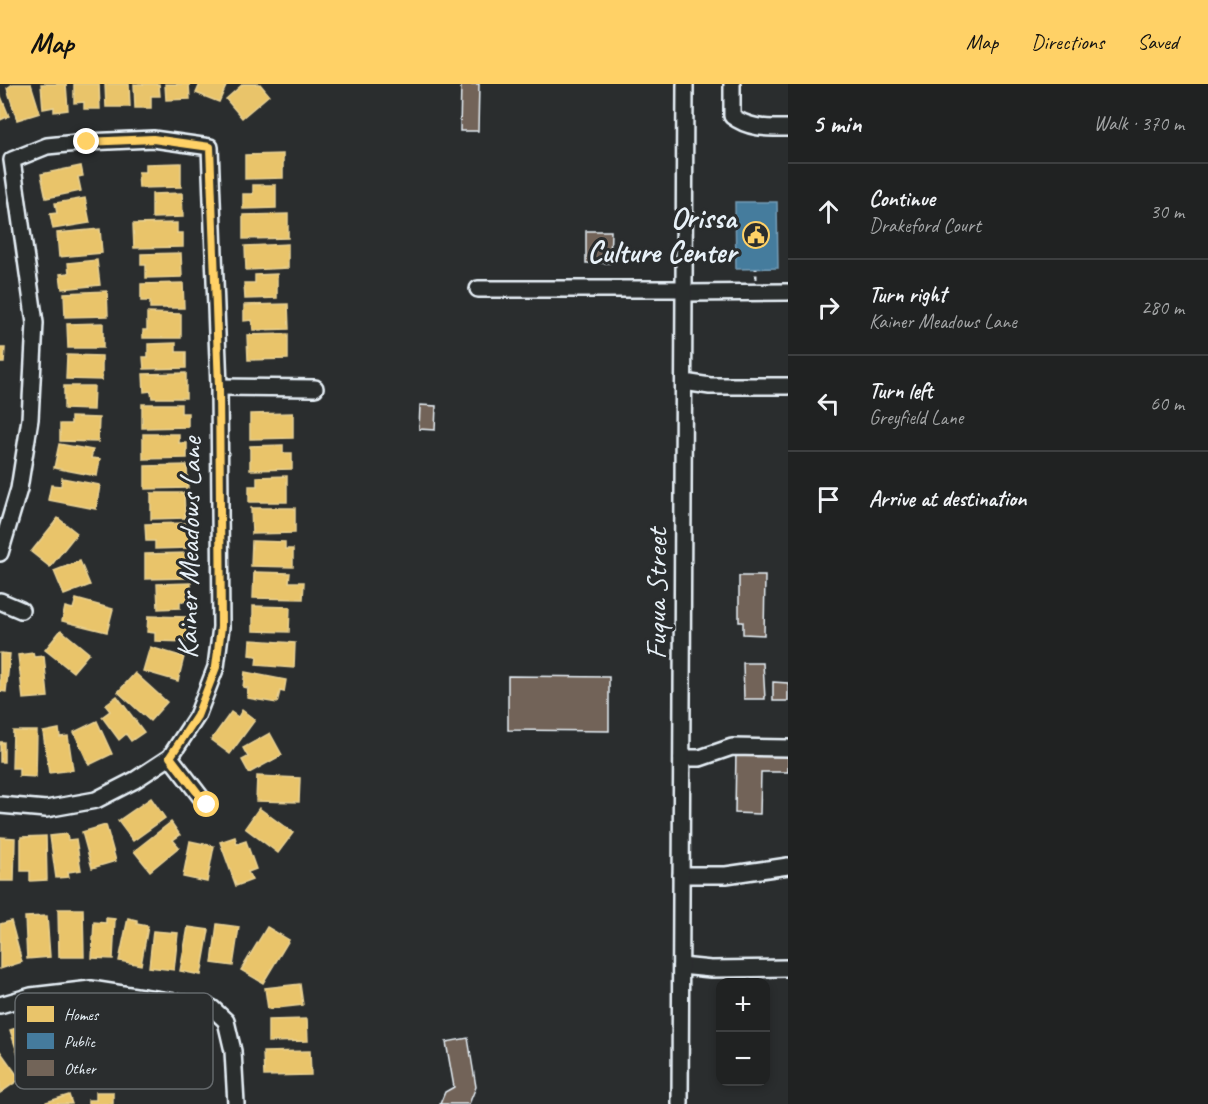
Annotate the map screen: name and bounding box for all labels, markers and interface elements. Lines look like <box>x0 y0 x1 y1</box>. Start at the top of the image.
text: Map <box>30 25 73 60</box>
text: Map <box>966 29 998 55</box>
text: Directions <box>1031 29 1104 55</box>
text: Saved <box>1137 29 1178 55</box>
text: 5 min <box>812 107 861 140</box>
text: Walk · 370 m <box>1094 111 1184 136</box>
route end <box>73 128 99 154</box>
text: Continue <box>869 185 935 213</box>
icon: ahead <box>812 195 845 228</box>
place label: Orissa Culture Center <box>587 199 739 271</box>
text: 30 m <box>1150 199 1184 224</box>
text: Drakeford Court <box>869 213 981 238</box>
public building icon: Orissa Culture Center <box>741 220 771 250</box>
text: Turn right <box>869 281 946 309</box>
icon: right <box>812 291 845 324</box>
text: 280 m <box>1141 295 1184 320</box>
text: Kainer Meadows Lane <box>869 309 1017 334</box>
text: Turn left <box>869 377 933 405</box>
icon: left <box>812 387 845 420</box>
text: 60 m <box>1150 391 1184 416</box>
text: Greyfield Lane <box>869 405 963 430</box>
street label: Kainer Meadows Lane <box>168 435 210 659</box>
icon: arrive <box>812 483 845 516</box>
text: Arrive at destination <box>869 485 1026 513</box>
street label: Fuqua Street <box>637 525 675 660</box>
route start <box>193 791 219 817</box>
map controls <box>716 978 770 1086</box>
button: + <box>716 978 770 1032</box>
legend <box>15 993 213 1089</box>
text: Homes <box>64 1005 100 1025</box>
text: Public <box>64 1032 96 1052</box>
button: − <box>716 1032 770 1086</box>
text: Other <box>64 1059 97 1079</box>

